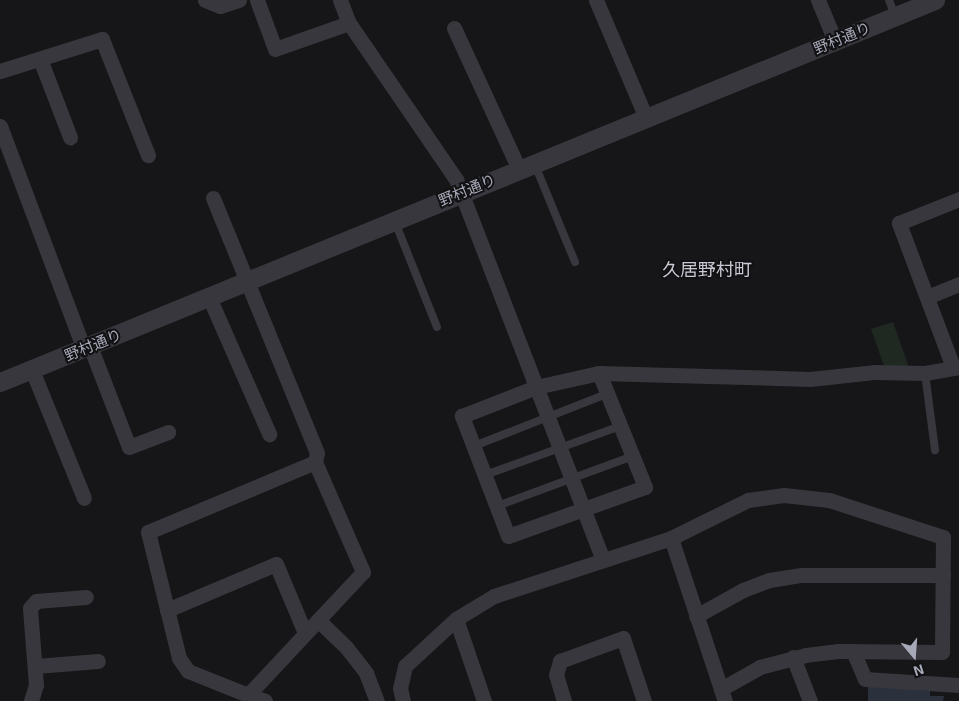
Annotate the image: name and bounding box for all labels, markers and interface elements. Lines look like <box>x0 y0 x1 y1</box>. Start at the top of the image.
street label: 野村通り <box>811 18 873 58</box>
street label: 野村通り <box>436 170 498 210</box>
district label: 久居野村町 <box>662 258 752 280</box>
street label: 野村通り <box>62 325 124 365</box>
north arrow <box>889 631 939 681</box>
text: N <box>911 661 926 680</box>

